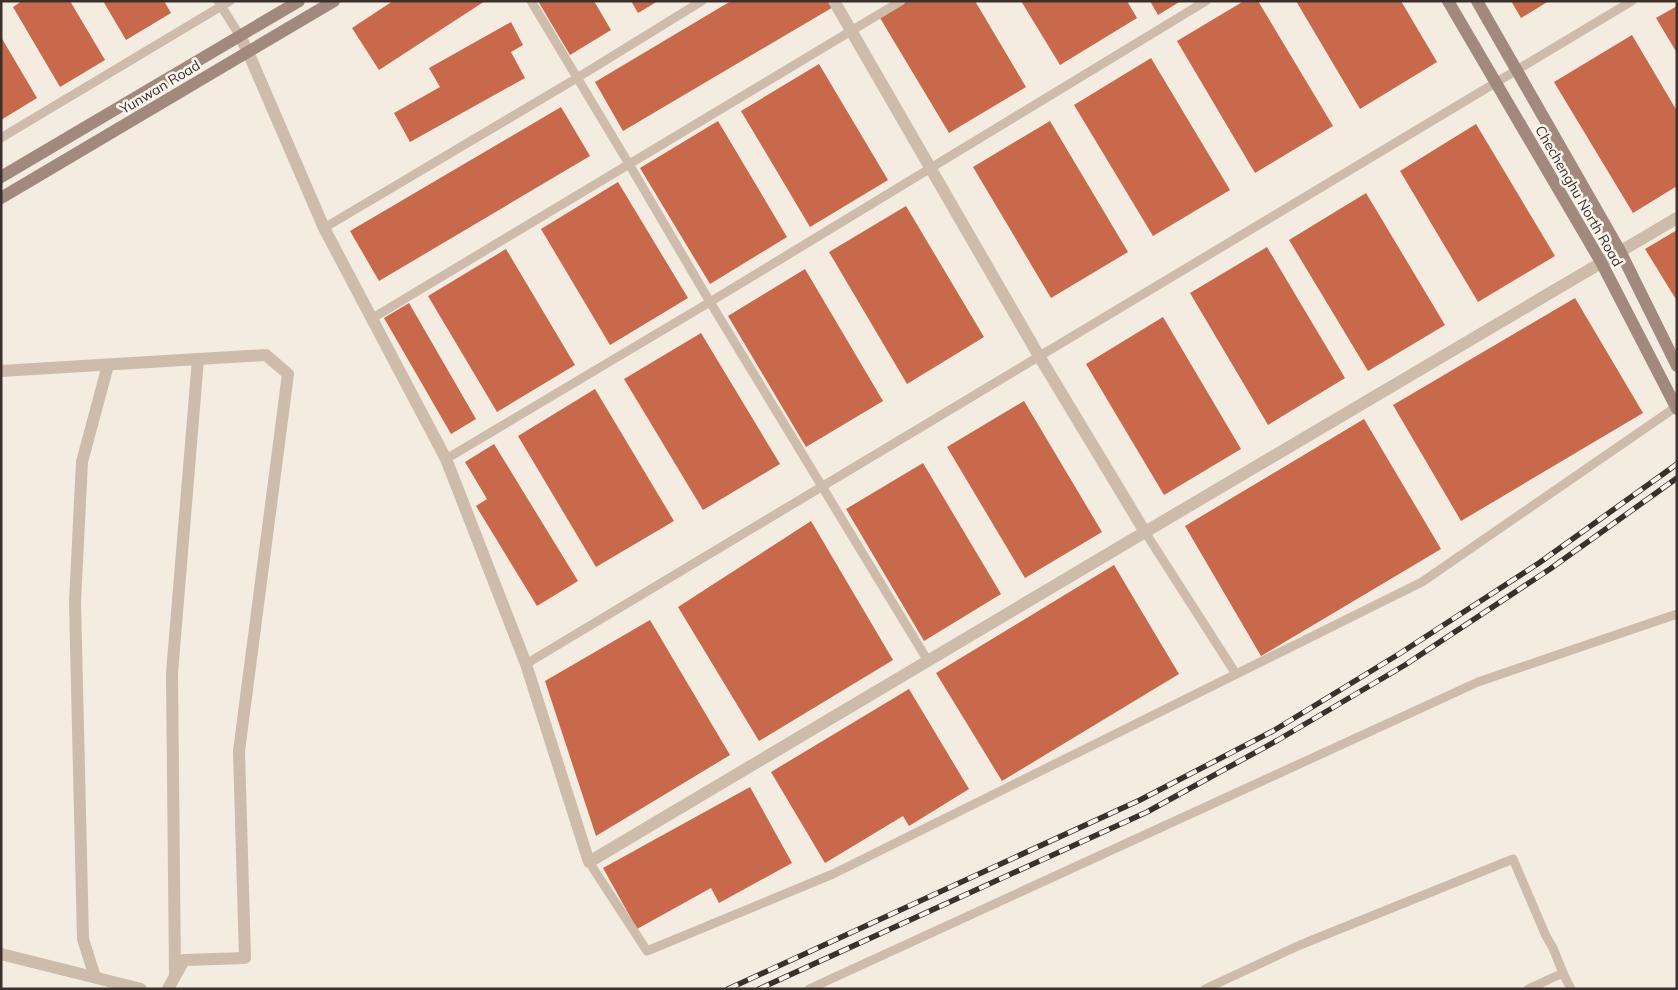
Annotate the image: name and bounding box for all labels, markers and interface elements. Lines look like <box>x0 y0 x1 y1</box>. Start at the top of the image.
street label: Yunwan Road <box>116 56 203 118</box>
street label: Chechenghu North Road <box>1531 122 1627 270</box>

